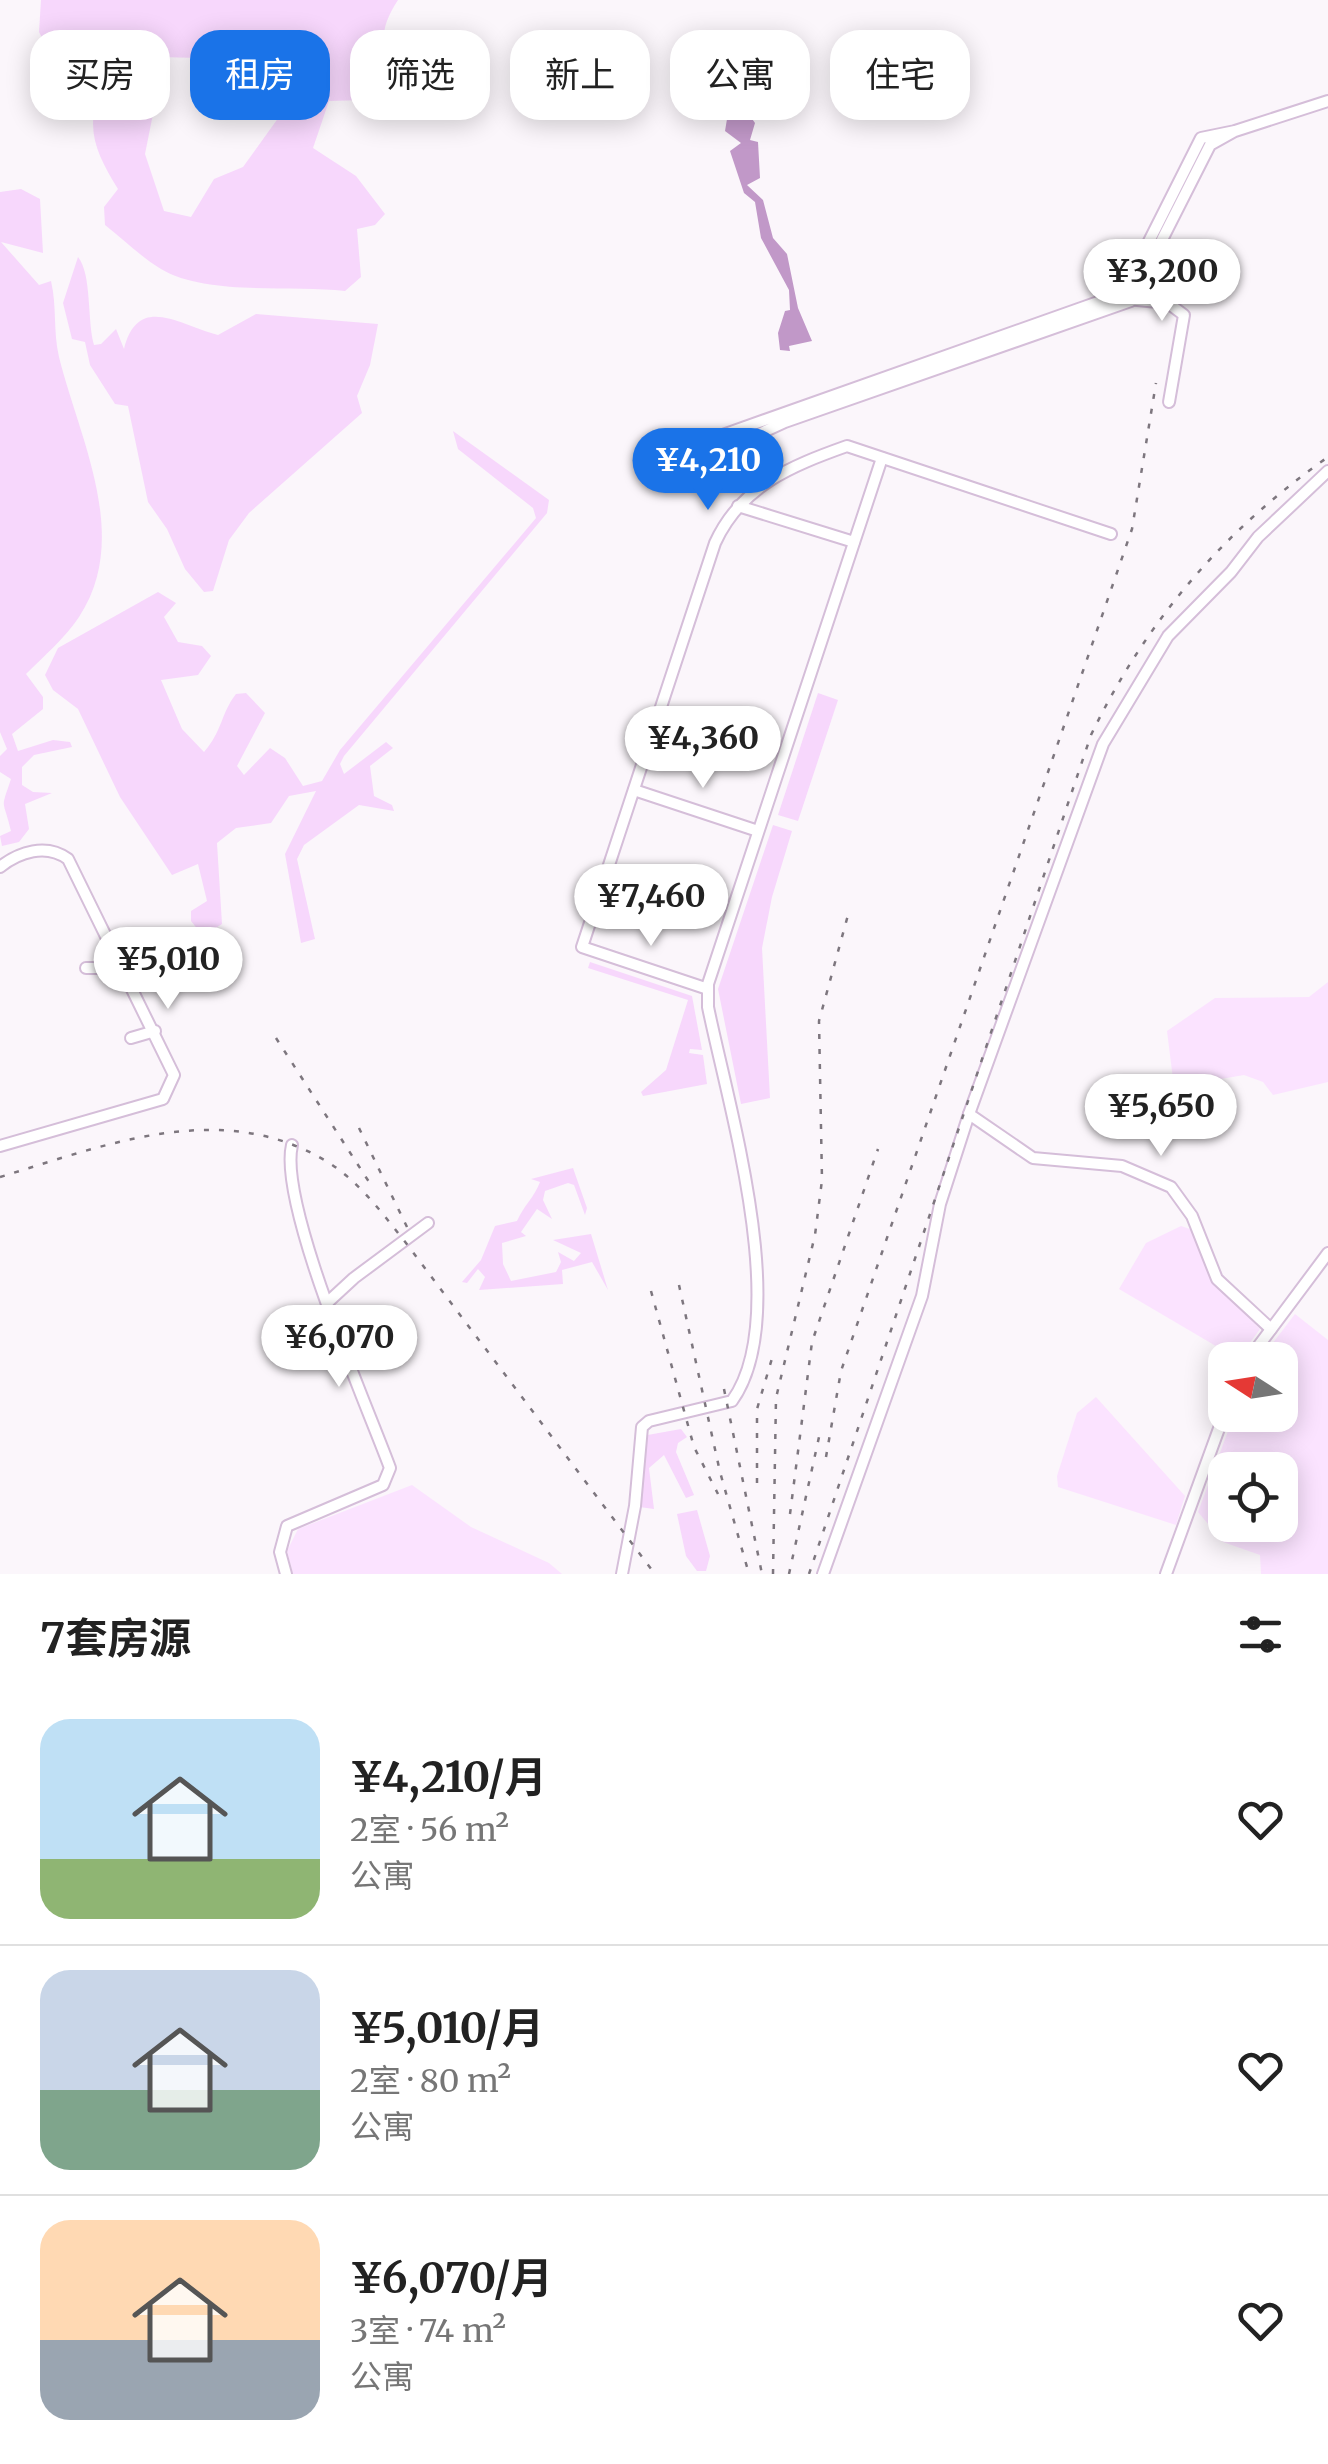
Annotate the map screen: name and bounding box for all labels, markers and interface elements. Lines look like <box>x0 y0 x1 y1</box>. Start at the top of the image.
chip: 买房 <box>30 30 170 120</box>
chip: 租房 <box>190 30 330 120</box>
chip: 筛选 <box>350 30 490 120</box>
chip: 新上 <box>510 30 650 120</box>
chip: 公寓 <box>670 30 810 120</box>
chip: 住宅 <box>830 30 970 120</box>
pin: ¥3,200 <box>1081 239 1243 324</box>
text: ¥3,200 <box>1105 251 1219 291</box>
pin: ¥4,210 <box>627 428 789 513</box>
text: ¥4,210 <box>655 440 761 480</box>
pin: ¥4,360 <box>622 706 784 791</box>
text: ¥4,360 <box>647 718 759 758</box>
pin: ¥7,460 <box>570 864 732 949</box>
text: ¥7,460 <box>596 876 706 916</box>
pin: ¥5,010 <box>87 927 249 1012</box>
text: ¥5,010 <box>116 939 220 979</box>
pin: ¥5,650 <box>1080 1074 1242 1159</box>
text: ¥5,650 <box>1107 1086 1215 1126</box>
pin: ¥6,070 <box>258 1305 420 1390</box>
text: ¥6,070 <box>283 1317 395 1357</box>
north arrow <box>1208 1342 1298 1432</box>
map controls <box>1208 1342 1298 1542</box>
button: locate <box>1208 1452 1298 1542</box>
icon: filters <box>1233 1607 1288 1662</box>
text: 7套房源 <box>40 1612 191 1664</box>
text: ¥4,210/月 <box>350 1751 547 1803</box>
icon: home <box>120 1759 240 1879</box>
icon: heart <box>1233 1792 1288 1847</box>
text: 2室 · 56 m² <box>350 1810 509 1850</box>
text: 公寓 <box>350 1856 414 1896</box>
text: ¥5,010/月 <box>350 2002 544 2054</box>
icon: home <box>120 2010 240 2130</box>
icon: heart <box>1233 2043 1288 2098</box>
text: 2室 · 80 m² <box>350 2061 511 2101</box>
text: 公寓 <box>350 2107 414 2147</box>
text: ¥6,070/月 <box>350 2252 553 2304</box>
icon: home <box>120 2260 240 2380</box>
icon: heart <box>1233 2293 1288 2348</box>
text: 3室 · 74 m² <box>350 2311 506 2351</box>
text: 公寓 <box>350 2357 414 2397</box>

